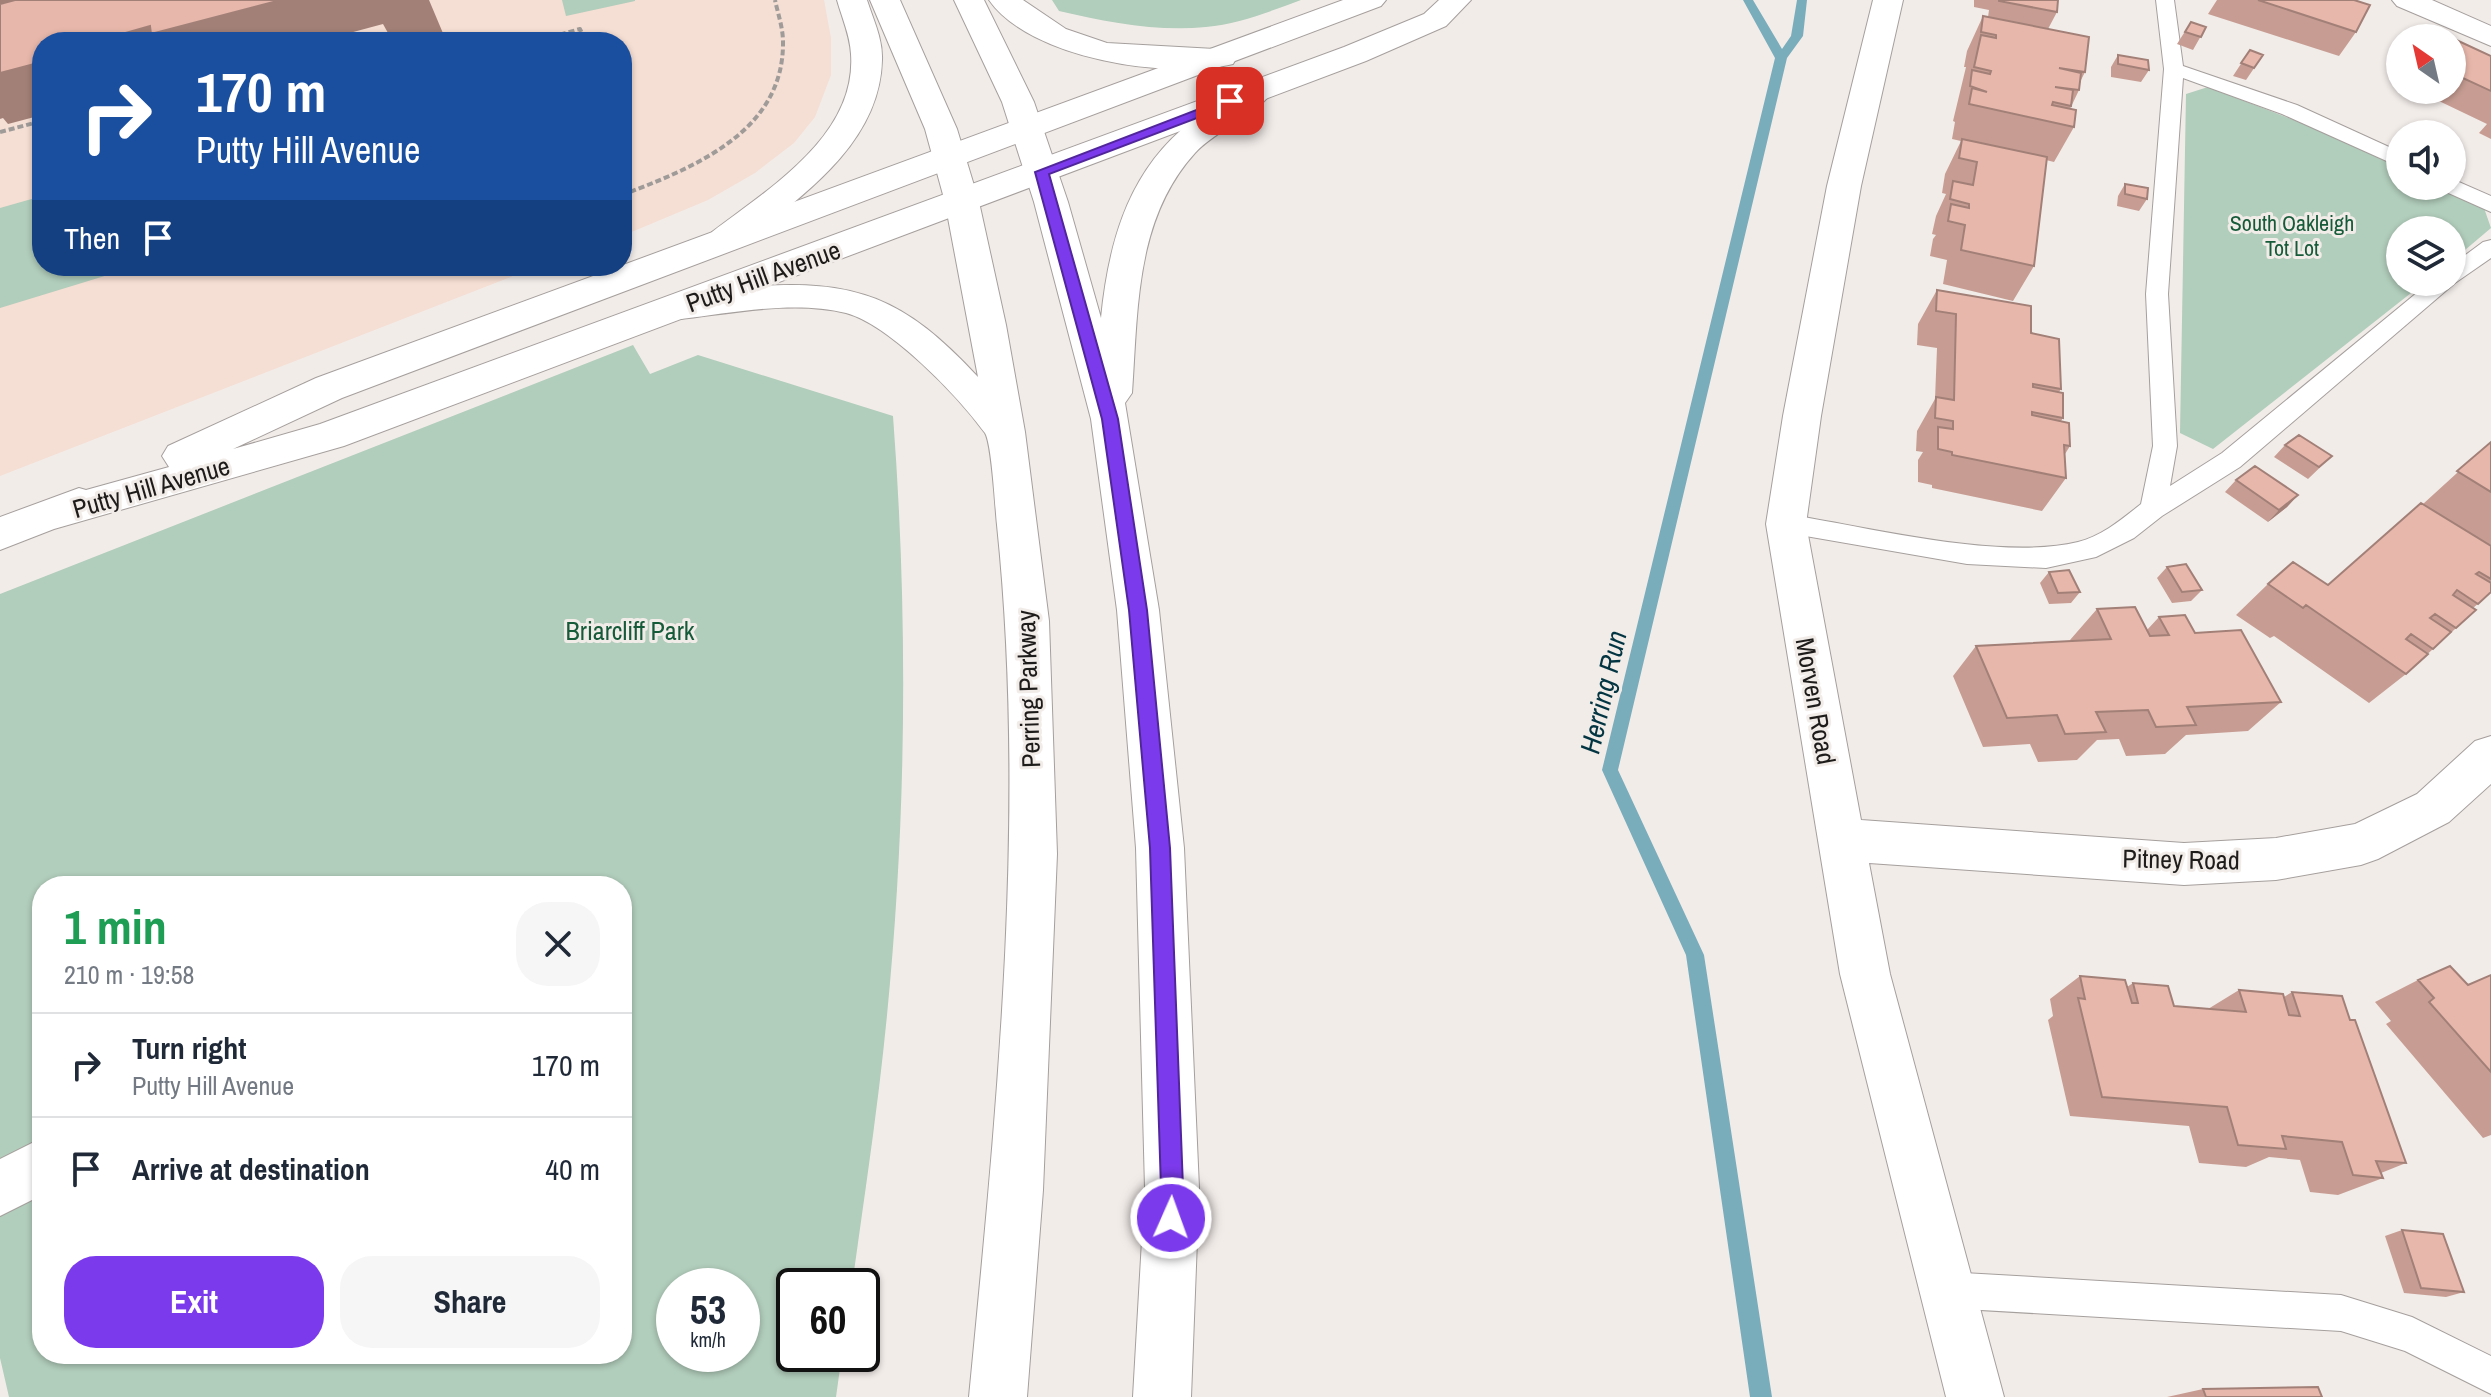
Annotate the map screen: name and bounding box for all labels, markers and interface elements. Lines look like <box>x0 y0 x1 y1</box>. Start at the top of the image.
north arrow <box>2386 24 2466 104</box>
map controls <box>2386 24 2466 296</box>
text: 170 m <box>196 54 326 129</box>
icon: right <box>64 64 168 168</box>
pin <box>1196 67 1264 135</box>
icon: arrive <box>1208 79 1252 123</box>
button: sound <box>2386 120 2466 200</box>
text: Putty Hill Avenue <box>196 126 420 174</box>
park label: South Oakleigh Tot Lot <box>2230 208 2354 263</box>
icon: arrive <box>136 216 180 260</box>
button: layers <box>2386 216 2466 296</box>
text: Then <box>64 218 120 258</box>
street label: Putty Hill Avenue <box>681 232 845 320</box>
street label: Putty Hill Avenue <box>68 448 234 526</box>
street label: Perring Parkway <box>1008 609 1048 768</box>
park label: Briarcliff Park <box>566 613 695 648</box>
water label: Herring Run <box>1570 627 1636 757</box>
street label: Morven Road <box>1788 635 1844 767</box>
street label: Pitney Road <box>2122 840 2240 878</box>
text: 1 min <box>64 894 167 959</box>
button: close <box>516 902 600 986</box>
text: 210 m · 19:58 <box>64 957 194 992</box>
text: Turn right <box>132 1028 246 1068</box>
icon: right <box>64 1043 108 1087</box>
text: 170 m <box>532 1045 600 1085</box>
text: Putty Hill Avenue <box>132 1068 294 1103</box>
icon: arrive <box>64 1147 108 1191</box>
text: Arrive at destination <box>132 1149 370 1189</box>
text: 40 m <box>545 1149 600 1189</box>
position arrow <box>1129 1176 1213 1260</box>
button: Exit <box>64 1256 324 1348</box>
button: Share <box>340 1256 600 1348</box>
speed limit sign: 60 <box>776 1268 880 1372</box>
text: 53 <box>690 1283 726 1336</box>
text: km/h <box>690 1326 726 1353</box>

